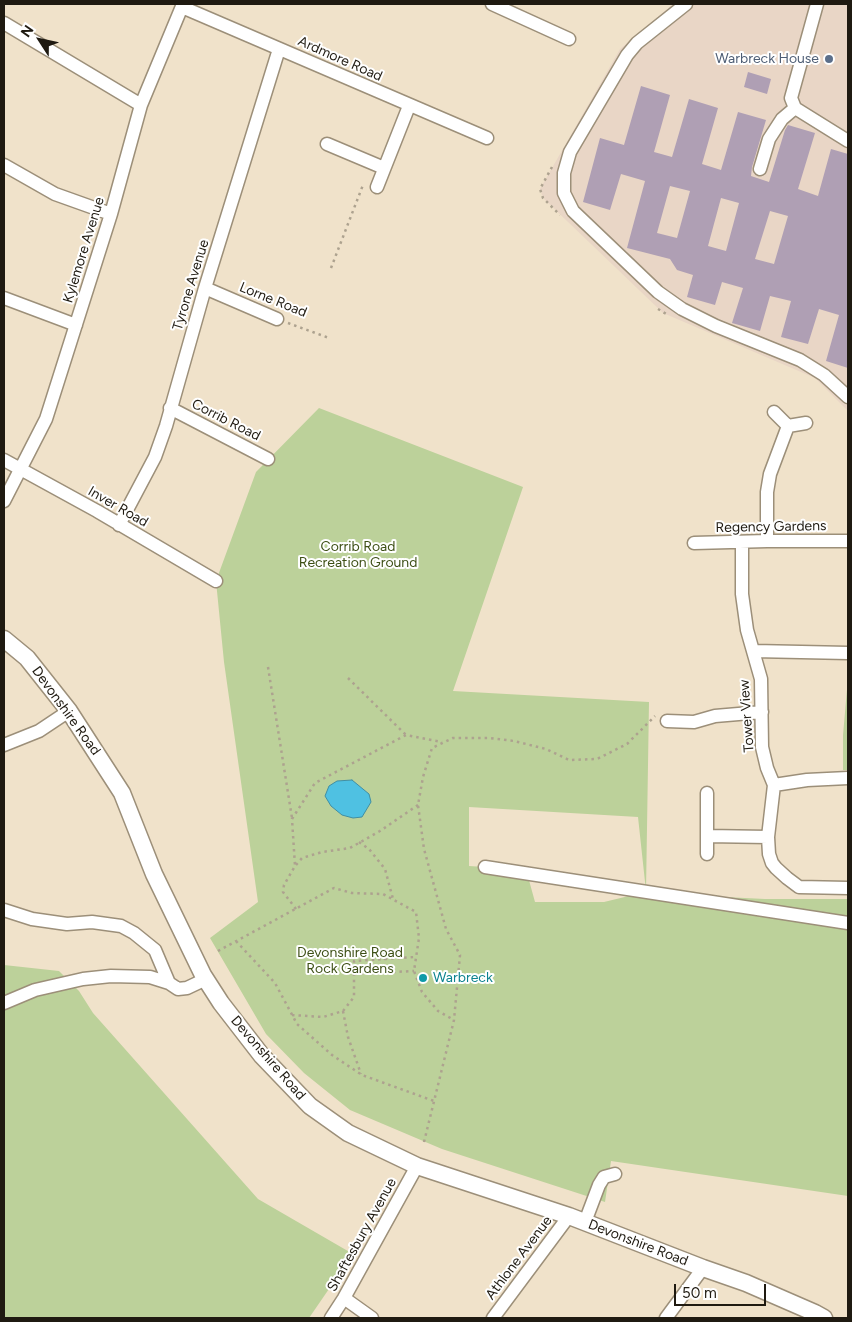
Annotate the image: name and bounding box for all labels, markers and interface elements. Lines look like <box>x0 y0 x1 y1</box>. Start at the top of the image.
north arrow <box>15 15 65 65</box>
text: N <box>17 22 37 40</box>
street label: Ardmore Road <box>295 33 385 85</box>
place label: Warbreck House <box>715 51 819 67</box>
marker: Warbreck House <box>823 53 835 65</box>
street label: Kylemore Avenue <box>60 195 108 305</box>
street label: Tyrone Avenue <box>169 238 213 332</box>
street label: Lorne Road <box>237 279 309 321</box>
street label: Corrib Road <box>189 396 263 444</box>
street label: Inver Road <box>85 483 151 531</box>
street label: Regency Gardens <box>715 518 827 536</box>
park label: Corrib Road Recreation Ground <box>299 539 417 572</box>
street label: Devonshire Road <box>28 663 104 759</box>
street label: Tower View <box>736 679 758 753</box>
park label: Devonshire Road Rock Gardens <box>297 945 403 978</box>
place label: Warbreck <box>433 970 493 986</box>
marker: Warbreck <box>417 972 429 984</box>
street label: Devonshire Road <box>227 1013 309 1103</box>
street label: Shaftesbury Avenue <box>324 1175 400 1295</box>
street label: Athlone Avenue <box>482 1213 556 1303</box>
street label: Devonshire Road <box>586 1216 690 1270</box>
scale bar <box>677 1274 770 1306</box>
text: 50 m <box>682 1284 717 1302</box>

